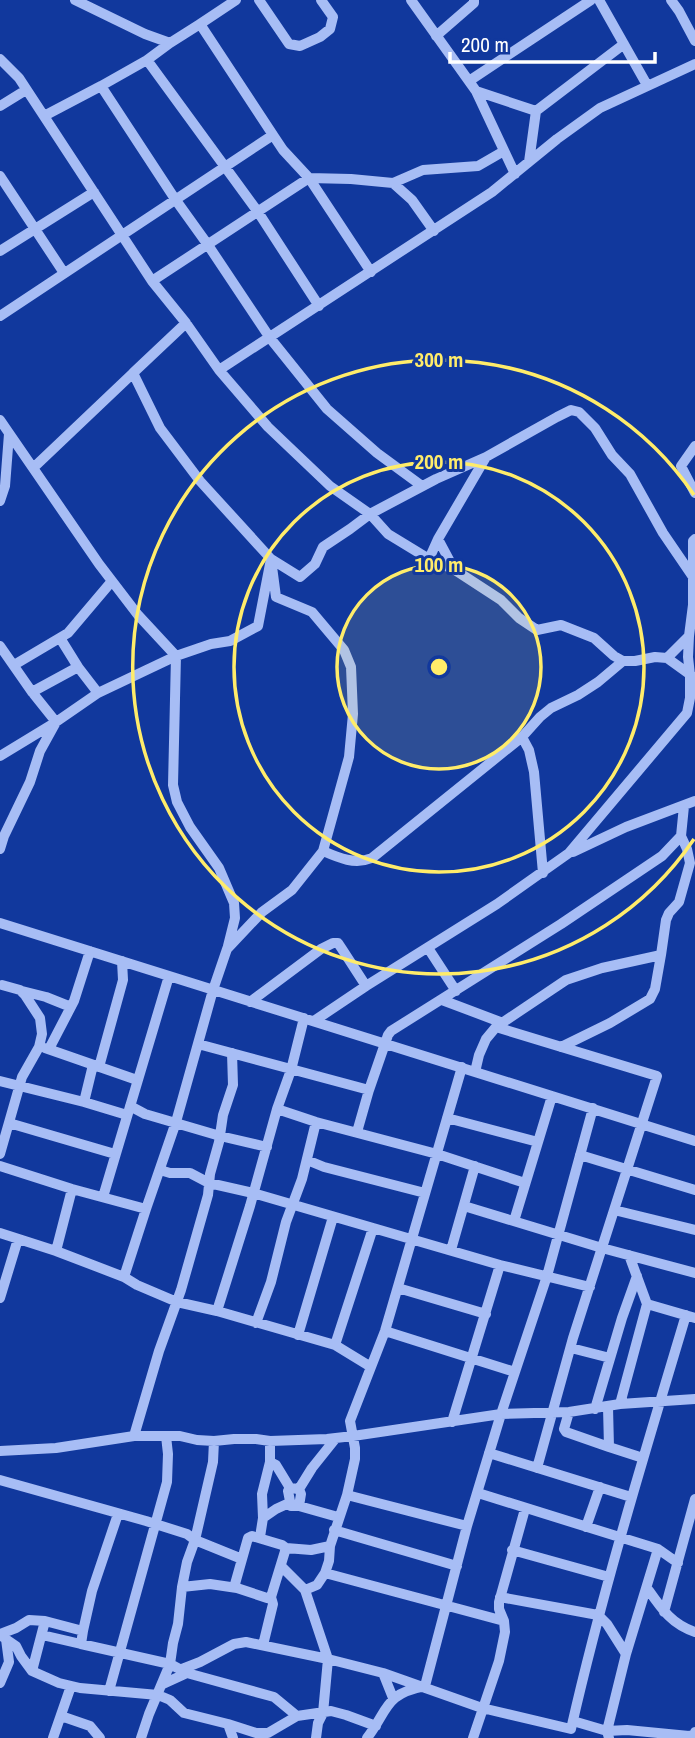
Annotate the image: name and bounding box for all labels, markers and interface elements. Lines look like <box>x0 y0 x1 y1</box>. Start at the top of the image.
scale bar <box>450 21 655 65</box>
text: 200 m <box>461 30 509 59</box>
text: 300 m <box>415 345 463 374</box>
text: 200 m <box>415 447 463 476</box>
text: 100 m <box>415 550 463 579</box>
centre of rings <box>427 655 451 679</box>

